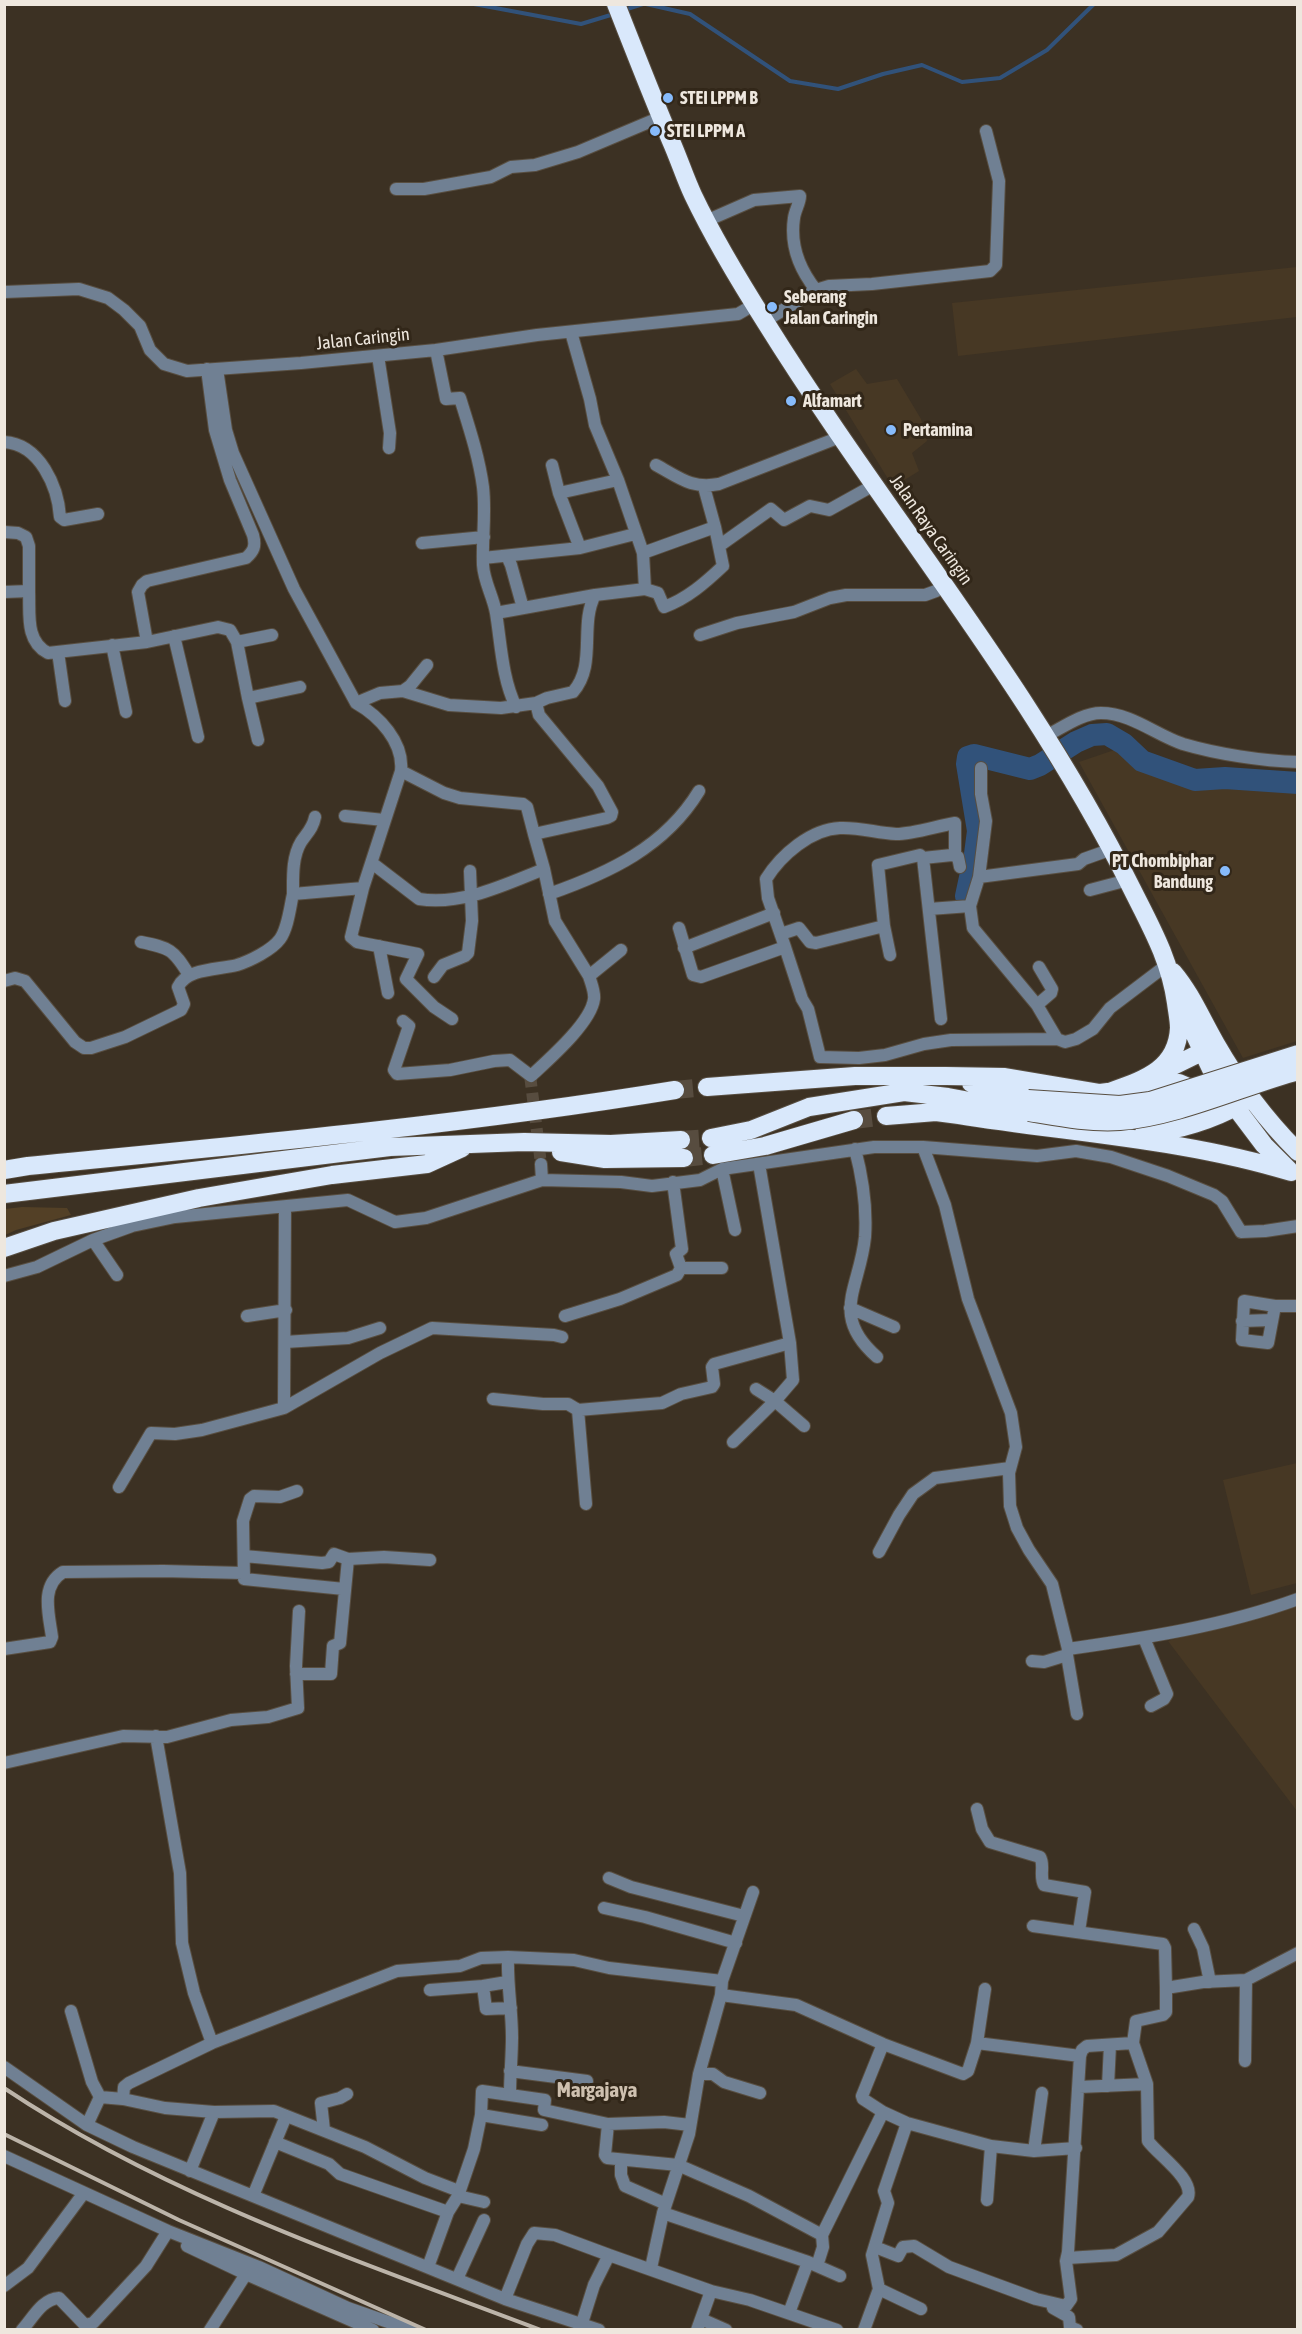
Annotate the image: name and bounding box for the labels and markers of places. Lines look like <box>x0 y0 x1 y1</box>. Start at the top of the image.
place label: STEI LPPM B <box>680 87 758 109</box>
marker: STEI LPPM B <box>661 91 675 105</box>
place label: STEI LPPM A <box>667 120 745 142</box>
marker: STEI LPPM A <box>648 124 662 138</box>
place label: Seberang Jalan Caringin <box>784 286 878 328</box>
marker: Seberang Jalan Caringin <box>765 300 779 314</box>
place label: Alfamart <box>803 390 862 412</box>
marker: Alfamart <box>784 394 798 408</box>
place label: Pertamina <box>903 419 973 441</box>
marker: Pertamina <box>884 423 898 437</box>
place label: PT Chombiphar Bandung <box>1112 850 1213 892</box>
marker: PT Chombiphar Bandung <box>1218 864 1232 878</box>

